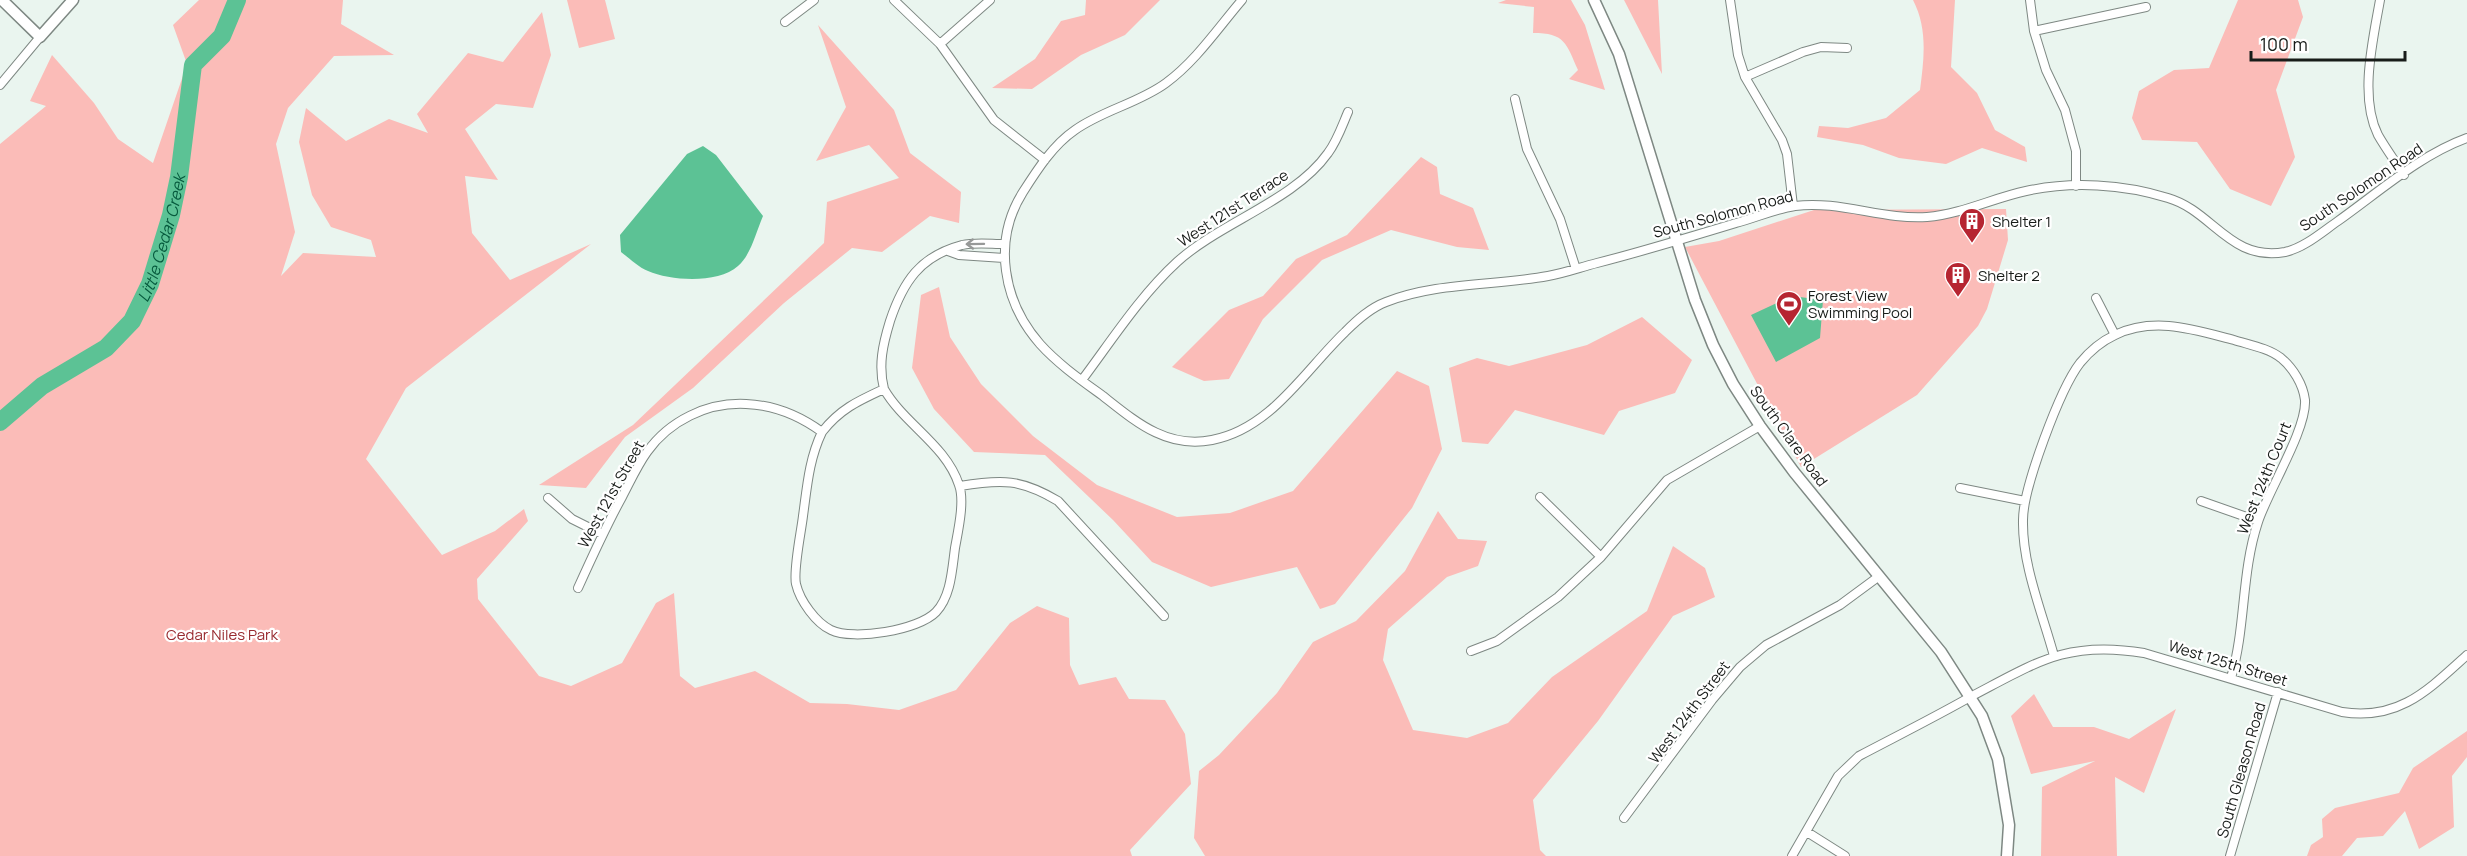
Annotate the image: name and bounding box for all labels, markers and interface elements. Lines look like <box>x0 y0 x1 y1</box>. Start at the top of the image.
scale bar <box>2251 24 2406 62</box>
text: 100 m <box>2260 32 2308 56</box>
street label: South Solomon Road <box>2295 138 2427 236</box>
street label: West 121st Terrace <box>1174 164 1293 252</box>
water label: Little Cedar Creek <box>132 170 191 305</box>
street label: South Solomon Road <box>1651 185 1795 243</box>
building icon: Shelter 1 <box>1957 206 1987 244</box>
place label: Shelter 1 <box>1992 211 2051 232</box>
one-way arrow <box>966 239 986 250</box>
building icon: Shelter 2 <box>1943 260 1973 298</box>
place label: Shelter 2 <box>1978 265 2040 286</box>
place label: Forest View Swimming Pool <box>1808 285 1912 323</box>
sports icon: Forest View Swimming Pool <box>1774 289 1804 327</box>
street label: South Clare Road <box>1745 381 1833 491</box>
street label: West 124th Court <box>2232 419 2296 537</box>
street label: West 121st Street <box>573 436 649 552</box>
park label: Cedar Niles Park <box>166 624 279 645</box>
street label: West 125th Street <box>2166 635 2290 691</box>
street label: West 124th Street <box>1643 656 1735 768</box>
street label: South Gleason Road <box>2212 700 2270 840</box>

